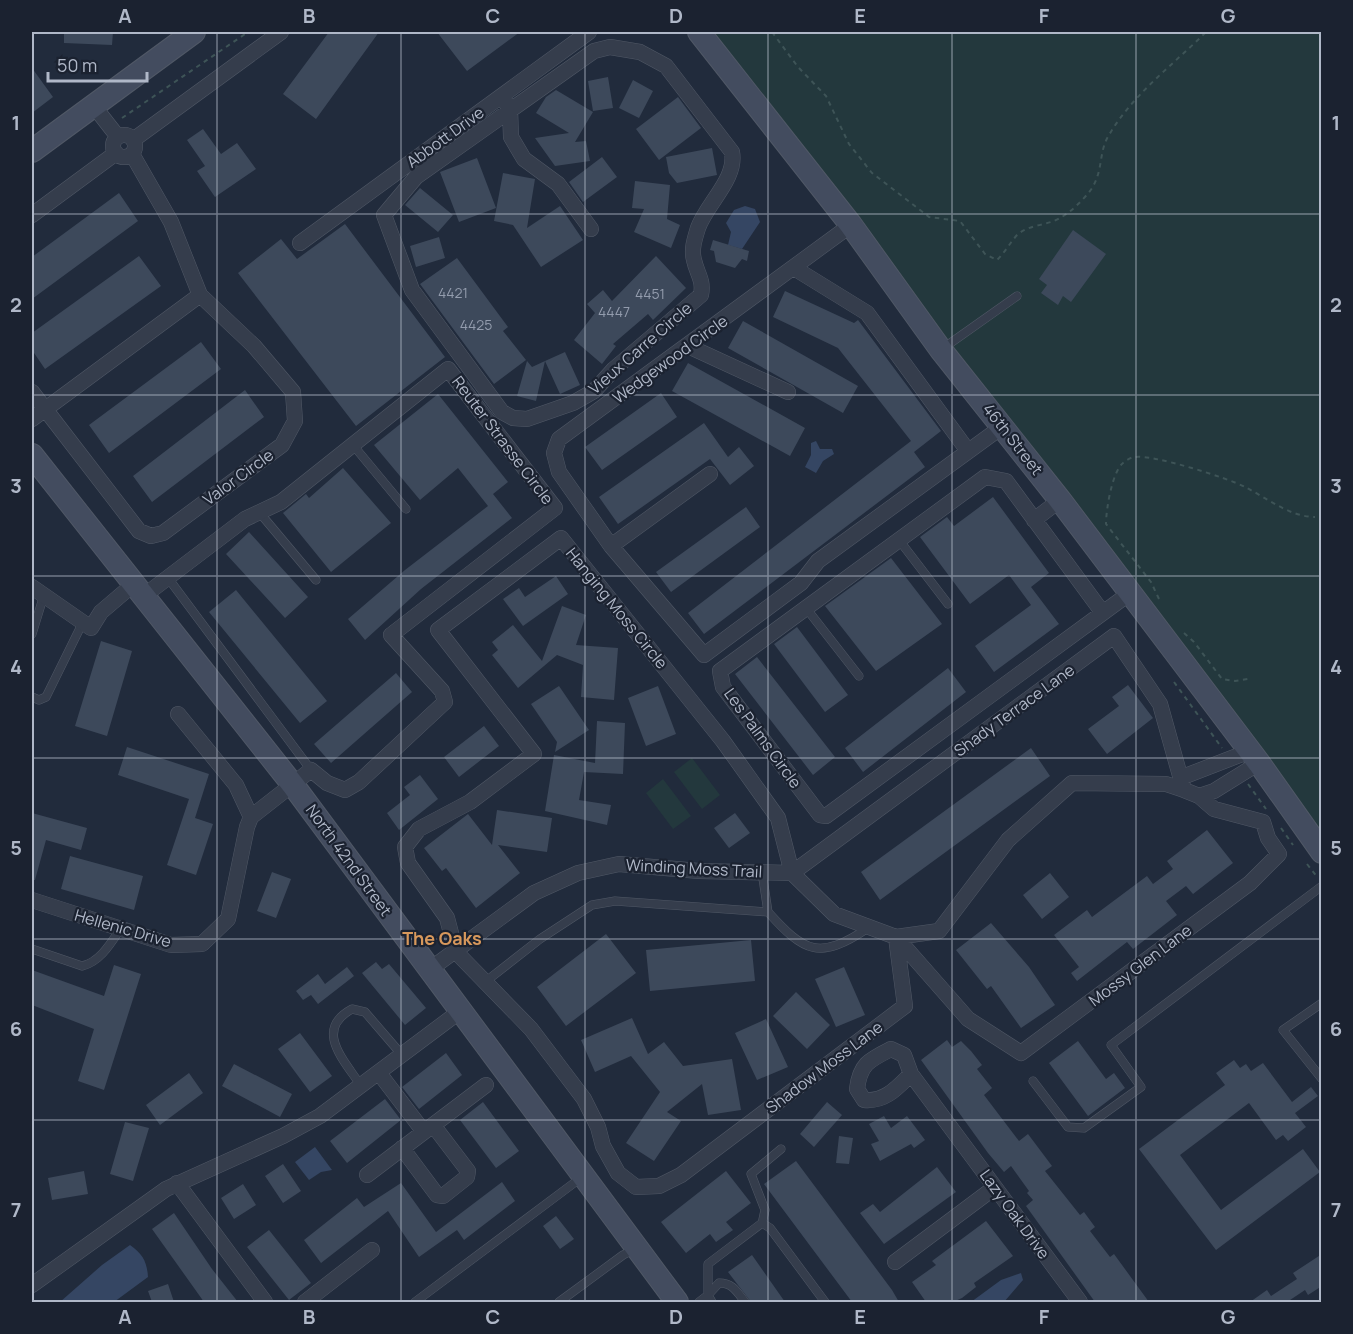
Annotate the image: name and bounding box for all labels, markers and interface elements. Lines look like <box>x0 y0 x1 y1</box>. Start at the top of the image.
text: A <box>118 2 132 29</box>
text: B <box>303 2 316 29</box>
text: C <box>486 2 500 29</box>
text: D <box>669 2 683 29</box>
text: E <box>854 2 866 29</box>
text: F <box>1039 2 1050 29</box>
text: G <box>1221 2 1236 29</box>
scale bar <box>48 45 147 83</box>
text: 50 m <box>57 53 97 77</box>
street label: Abbott Drive <box>402 101 488 173</box>
text: 1 <box>12 109 20 136</box>
text: 1 <box>1332 109 1340 136</box>
house number: 4421 <box>438 283 468 302</box>
house number: 4451 <box>635 284 665 303</box>
text: 2 <box>10 291 22 318</box>
text: 2 <box>1330 291 1342 318</box>
street label: Vieux Carre Circle <box>584 297 696 399</box>
house number: 4447 <box>598 302 630 321</box>
street label: Wedgewood Circle <box>608 310 732 408</box>
house number: 4425 <box>460 315 492 334</box>
street label: Reuter Strasse Circle <box>447 371 559 509</box>
street label: 46th Street <box>978 399 1048 479</box>
street label: Valor Circle <box>198 444 278 510</box>
text: 3 <box>10 472 22 499</box>
text: 3 <box>1330 472 1342 499</box>
street label: Hanging Moss Circle <box>561 543 673 673</box>
text: 4 <box>10 653 22 680</box>
text: 4 <box>1330 653 1342 680</box>
street label: Shady Terrace Lane <box>949 659 1079 761</box>
street label: Les Palms Circle <box>719 684 807 792</box>
street label: North 42nd Street <box>301 800 397 920</box>
text: 5 <box>10 834 22 861</box>
text: 5 <box>1330 834 1342 861</box>
street label: Winding Moss Trail <box>625 853 763 883</box>
street label: Hellenic Drive <box>72 904 174 952</box>
street label: Mossy Glen Lane <box>1084 919 1196 1011</box>
district label: The Oaks <box>402 926 482 950</box>
text: 6 <box>10 1015 22 1042</box>
text: 6 <box>1330 1015 1342 1042</box>
street label: Shadow Moss Lane <box>761 1016 887 1118</box>
street label: Lazy Oak Drive <box>975 1165 1055 1263</box>
text: 7 <box>11 1196 21 1223</box>
text: 7 <box>1331 1196 1341 1223</box>
text: A <box>118 1303 132 1330</box>
text: B <box>303 1303 316 1330</box>
text: C <box>486 1303 500 1330</box>
text: D <box>669 1303 683 1330</box>
text: E <box>854 1303 866 1330</box>
text: F <box>1039 1303 1050 1330</box>
text: G <box>1221 1303 1236 1330</box>

